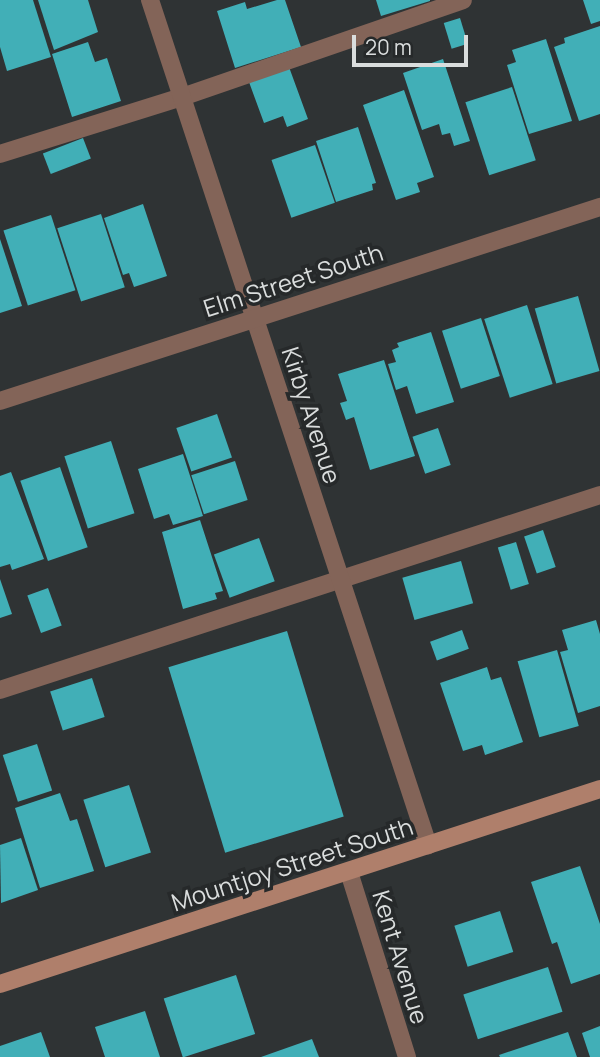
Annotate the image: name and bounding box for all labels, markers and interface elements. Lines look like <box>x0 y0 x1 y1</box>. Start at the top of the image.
scale bar <box>355 21 470 65</box>
text: 20 m <box>365 33 412 61</box>
street label: Elm Street South <box>200 237 386 323</box>
street label: Kirby Avenue <box>276 343 348 487</box>
street label: Mountjoy Street South <box>168 811 416 917</box>
street label: Kent Avenue <box>367 887 435 1027</box>

